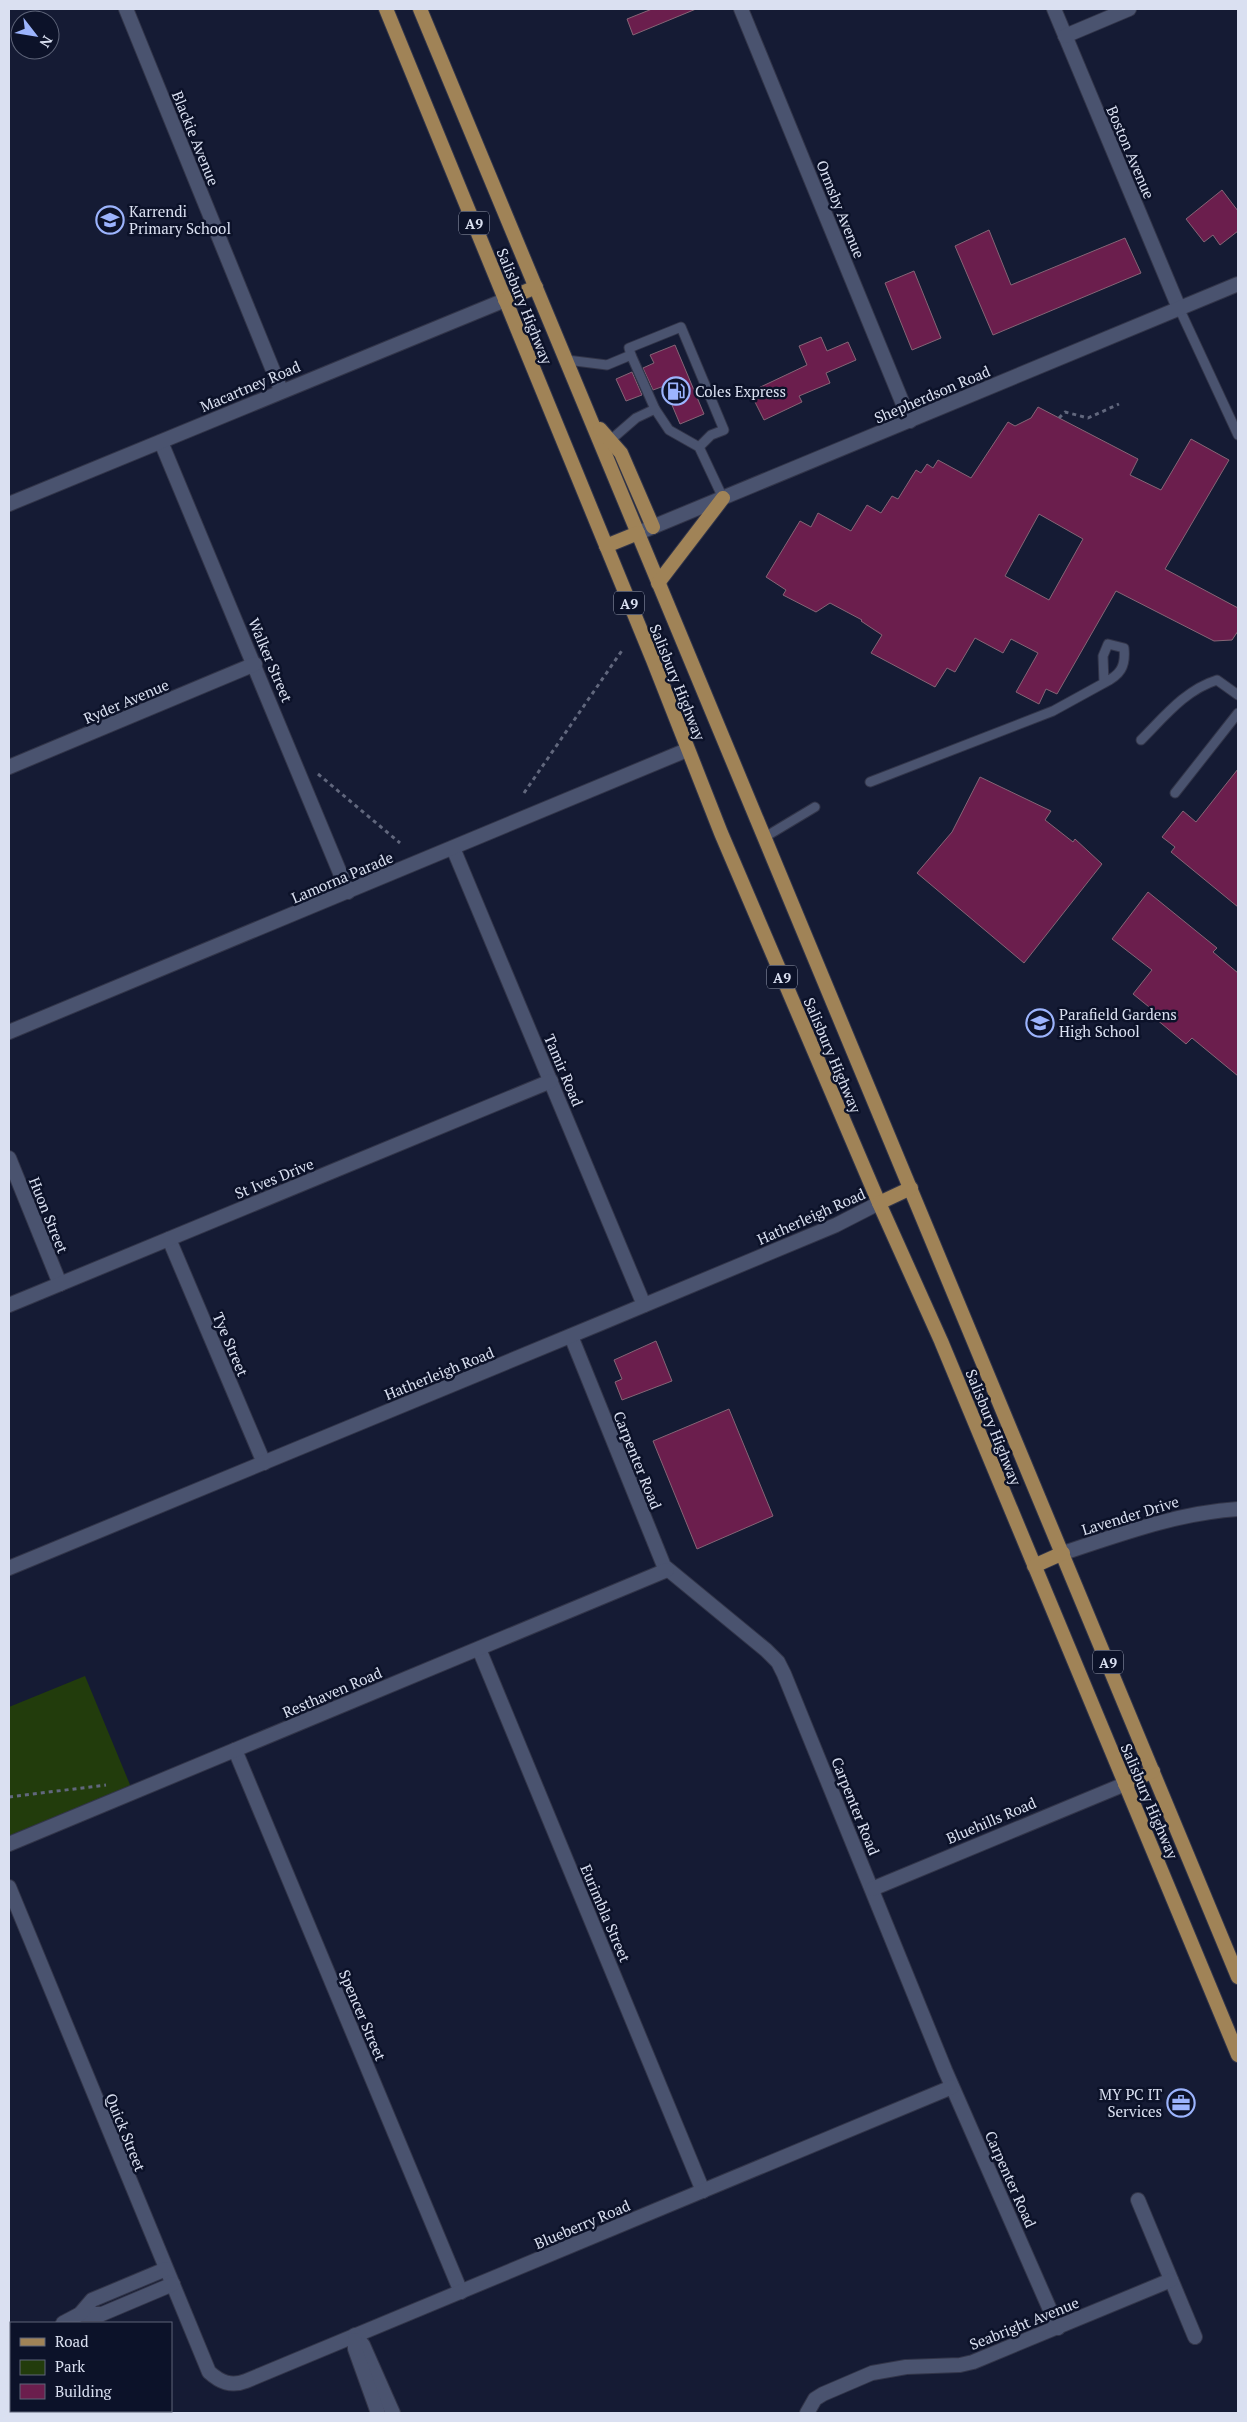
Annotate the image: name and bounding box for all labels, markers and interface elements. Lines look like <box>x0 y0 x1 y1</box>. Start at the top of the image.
north arrow <box>10 10 60 60</box>
text: N <box>35 33 57 52</box>
street label: Blackie Avenue <box>168 88 224 188</box>
street label: Boston Avenue <box>1102 102 1160 202</box>
street label: Ormsby Avenue <box>812 157 870 261</box>
place label: Karrendi Primary School <box>129 201 231 238</box>
school or university icon: Karrendi Primary School <box>95 205 125 235</box>
road number: A9 <box>459 212 489 234</box>
street label: Salisbury Highway <box>493 245 558 367</box>
street label: Macartney Road <box>197 356 303 416</box>
street label: Shepherdson Road <box>871 361 993 427</box>
fuel station icon: Coles Express <box>661 376 691 406</box>
place label: Coles Express <box>695 381 786 401</box>
road number: A9 <box>614 592 644 614</box>
street label: Walker Street <box>244 615 298 706</box>
street label: Salisbury Highway <box>646 621 711 743</box>
street label: Ryder Avenue <box>80 674 172 728</box>
street label: Lamorna Parade <box>288 847 396 907</box>
road number: A9 <box>767 966 797 989</box>
street label: Salisbury Highway <box>800 994 866 1116</box>
place label: Parafield Gardens High School <box>1059 1004 1177 1041</box>
school or university icon: Parafield Gardens High School <box>1025 1008 1055 1038</box>
street label: Tamir Road <box>540 1031 588 1109</box>
street label: St Ives Drive <box>232 1153 316 1203</box>
street label: Huon Street <box>25 1174 73 1256</box>
street label: Hatherleigh Road <box>754 1183 868 1249</box>
street label: Tye Street <box>209 1309 254 1380</box>
street label: Hatherleigh Road <box>381 1342 497 1404</box>
street label: Salisbury Highway <box>962 1366 1027 1488</box>
street label: Carpenter Road <box>609 1408 667 1512</box>
street label: Lavender Drive <box>1079 1491 1181 1539</box>
road number: A9 <box>1093 1650 1123 1674</box>
street label: Resthaven Road <box>279 1662 385 1722</box>
street label: Salisbury Highway <box>1117 1740 1183 1862</box>
street label: Carpenter Road <box>827 1754 885 1858</box>
street label: Bluehills Road <box>943 1792 1039 1848</box>
street label: Eurimbla Street <box>576 1861 636 1965</box>
street label: Spencer Street <box>335 1967 391 2064</box>
place label: MY PC IT Services <box>1099 2084 1162 2121</box>
office icon: MY PC IT Services <box>1166 2088 1196 2118</box>
street label: Quick Street <box>101 2090 151 2174</box>
street label: Carpenter Road <box>981 2127 1041 2231</box>
street label: Blueberry Road <box>531 2195 633 2253</box>
street label: Seabright Avenue <box>966 2292 1082 2354</box>
legend <box>10 2322 172 2412</box>
text: Road <box>55 2331 88 2351</box>
text: Park <box>55 2356 85 2376</box>
text: Building <box>55 2381 113 2401</box>

